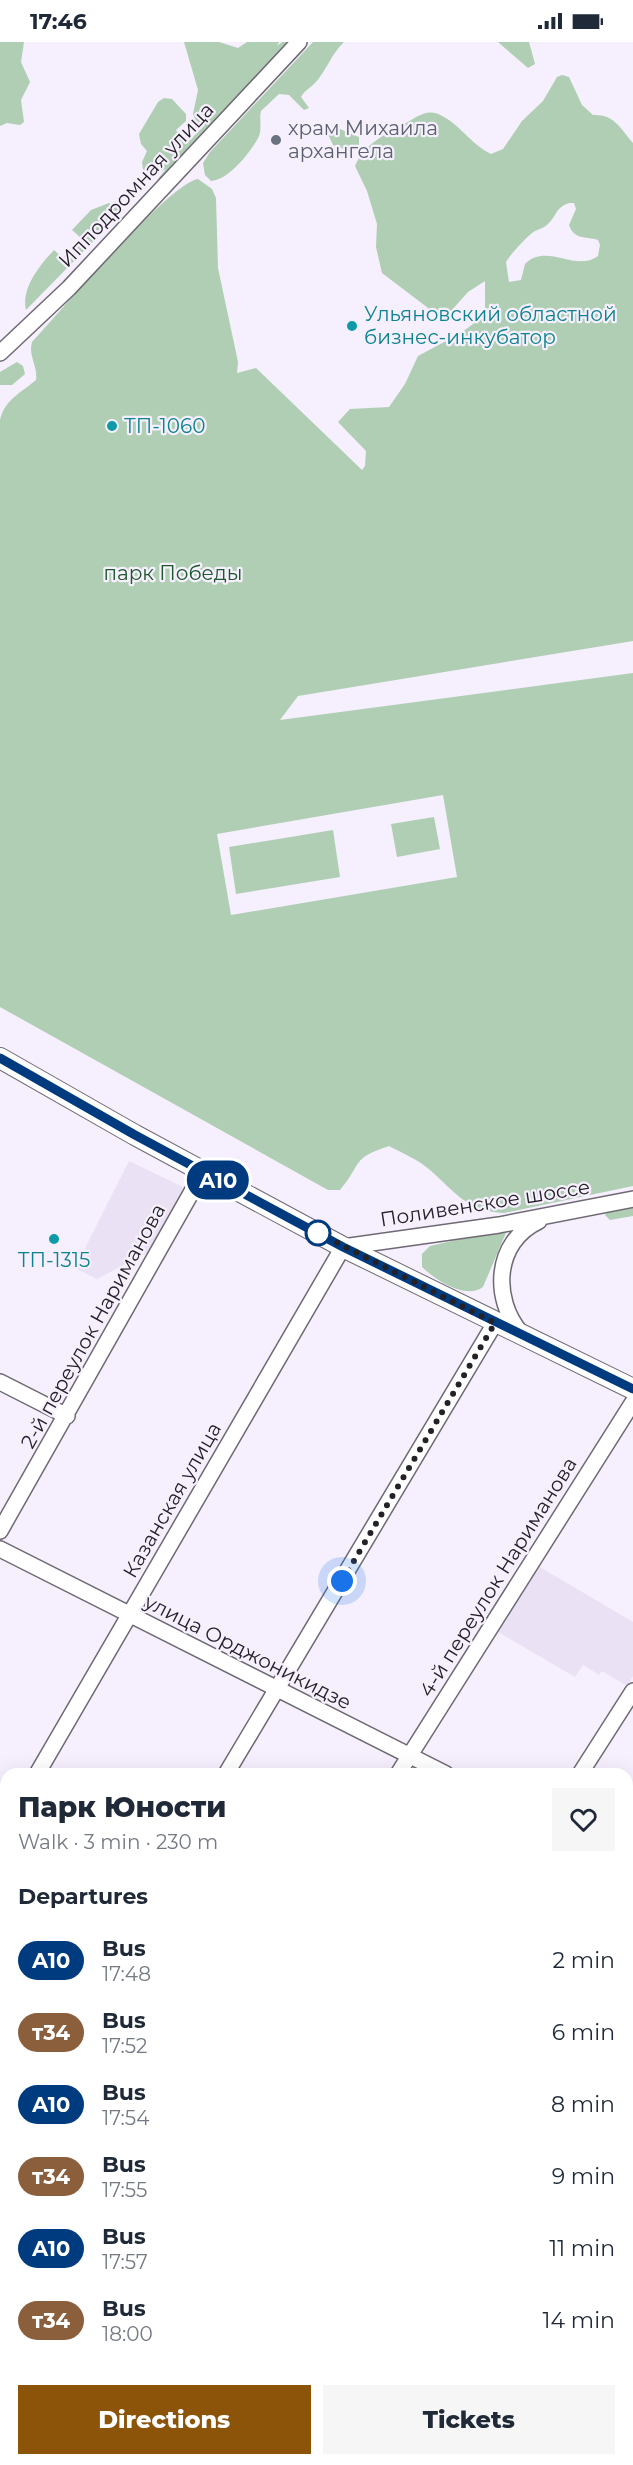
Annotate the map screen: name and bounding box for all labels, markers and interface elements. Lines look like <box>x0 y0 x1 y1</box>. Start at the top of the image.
text: 17:46 <box>30 8 87 35</box>
street label: Ипподромная улица <box>53 98 219 272</box>
place label: храм Михаила архангела <box>288 116 438 163</box>
marker: храм Михаила архангела <box>269 133 283 147</box>
place label: Ульяновский областной бизнес-инкубатор <box>364 302 617 349</box>
marker: Ульяновский областной бизнес-инкубатор <box>345 319 359 333</box>
place label: ТП-1060 <box>124 414 205 438</box>
marker: ТП-1060 <box>105 419 119 433</box>
park label: парк Победы <box>104 561 242 585</box>
line badge: А10 <box>184 1160 252 1200</box>
text: А10 <box>199 1168 237 1193</box>
street label: Поливенское шоссе <box>378 1175 592 1231</box>
street label: 2-й переулок Нариманова <box>16 1200 170 1452</box>
unlabelled marker <box>305 1220 331 1246</box>
marker: ТП-1315 <box>47 1232 61 1246</box>
place label: ТП-1315 <box>18 1248 90 1272</box>
street label: Казанская улица <box>118 1418 226 1582</box>
street label: 4-й переулок Нариманова <box>414 1453 582 1701</box>
your location <box>327 1566 357 1596</box>
street label: улица Орджоникидзе <box>140 1589 355 1715</box>
button: heart <box>552 1788 615 1851</box>
text: Парк Юности <box>18 1790 226 1824</box>
text: Walk · 3 min · 230 m <box>18 1830 218 1854</box>
text: Departures <box>18 1883 148 1910</box>
text: Bus <box>102 1935 146 1962</box>
text: 2 min <box>553 1947 615 1974</box>
text: А10 <box>32 1948 70 1973</box>
text: 17:48 <box>102 1962 151 1986</box>
text: Bus <box>102 2007 146 2034</box>
text: 6 min <box>552 2019 615 2046</box>
text: т34 <box>32 2020 70 2045</box>
text: 17:52 <box>102 2034 147 2058</box>
text: Bus <box>102 2079 146 2106</box>
text: 8 min <box>551 2091 615 2118</box>
text: А10 <box>32 2092 70 2117</box>
text: 17:54 <box>102 2106 149 2130</box>
text: Bus <box>102 2151 146 2178</box>
text: 9 min <box>552 2163 615 2190</box>
text: т34 <box>32 2164 70 2189</box>
text: 17:55 <box>102 2178 147 2202</box>
text: Bus <box>102 2223 146 2250</box>
text: 11 min <box>549 2235 615 2262</box>
text: А10 <box>32 2236 70 2261</box>
text: 17:57 <box>102 2250 148 2274</box>
text: Bus <box>102 2295 146 2322</box>
text: 14 min <box>543 2307 615 2334</box>
text: т34 <box>32 2308 70 2333</box>
text: 18:00 <box>102 2322 153 2346</box>
button: Directions <box>18 2385 311 2454</box>
button: Tickets <box>323 2385 615 2454</box>

